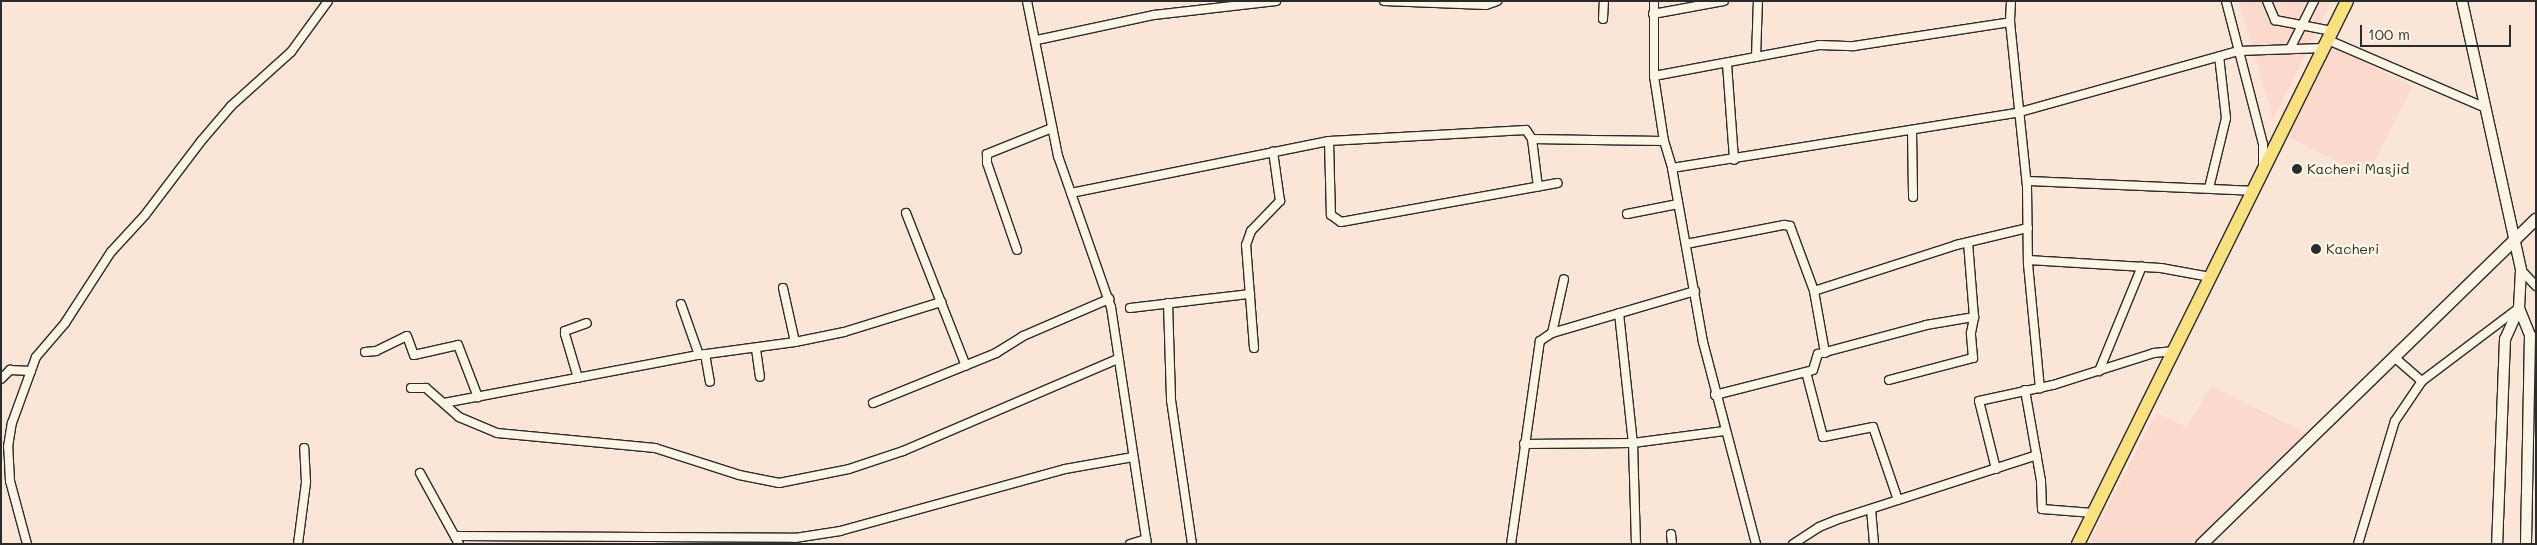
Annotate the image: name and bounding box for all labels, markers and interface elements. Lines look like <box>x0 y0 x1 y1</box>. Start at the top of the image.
scale bar <box>2362 15 2513 47</box>
text: 100 m <box>2368 24 2410 44</box>
place label: Kacheri Masjid <box>2307 161 2409 177</box>
marker: Kacheri Masjid <box>2291 163 2303 175</box>
place label: Kacheri <box>2326 241 2379 257</box>
marker: Kacheri <box>2310 243 2322 255</box>

